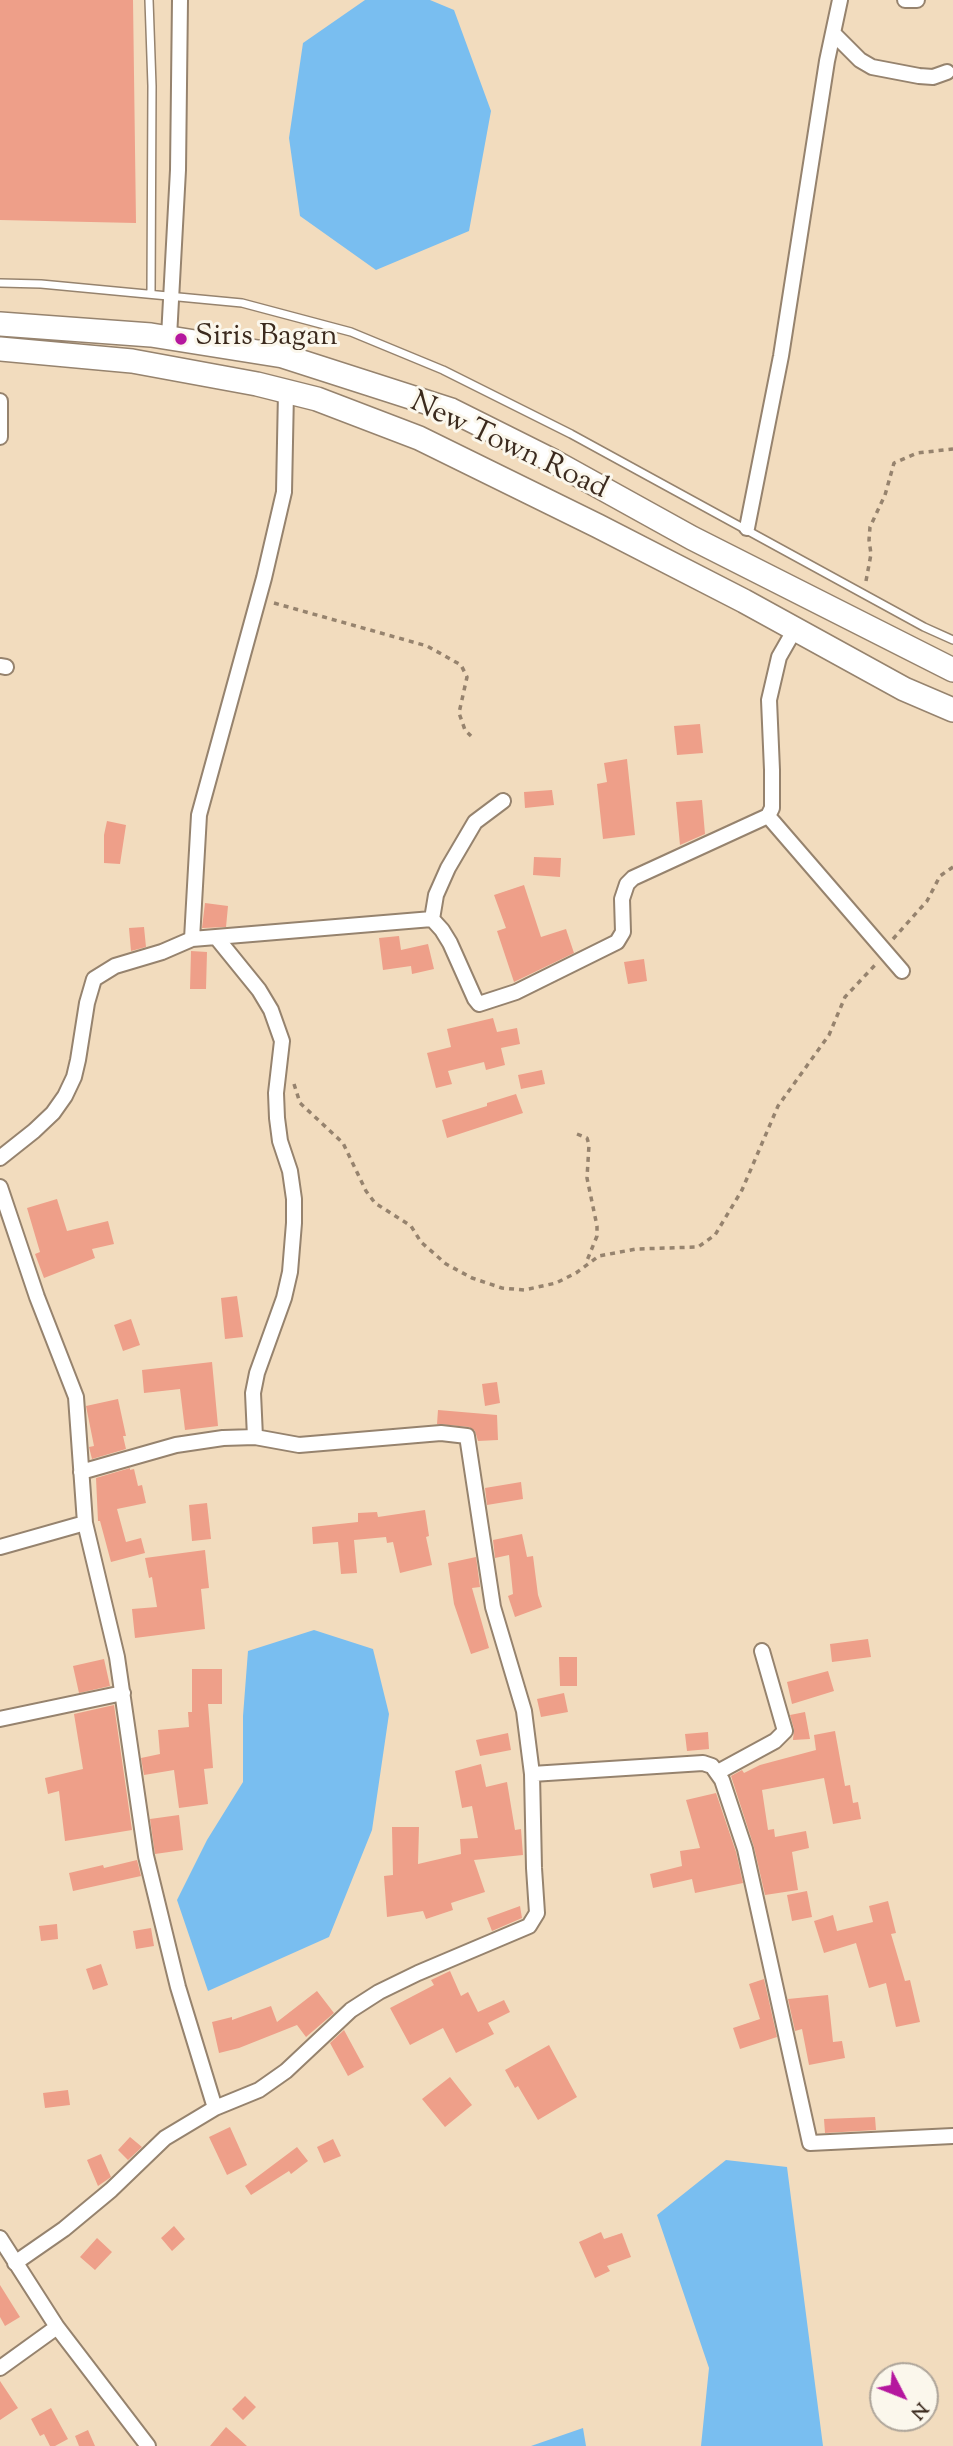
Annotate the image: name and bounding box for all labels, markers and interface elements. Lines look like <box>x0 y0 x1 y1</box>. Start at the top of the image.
place label: Siris Bagan <box>195 321 338 357</box>
marker: Siris Bagan <box>173 331 189 347</box>
street label: New Town Road <box>403 386 613 510</box>
north arrow <box>869 2362 939 2432</box>
text: N <box>903 2395 934 2425</box>

